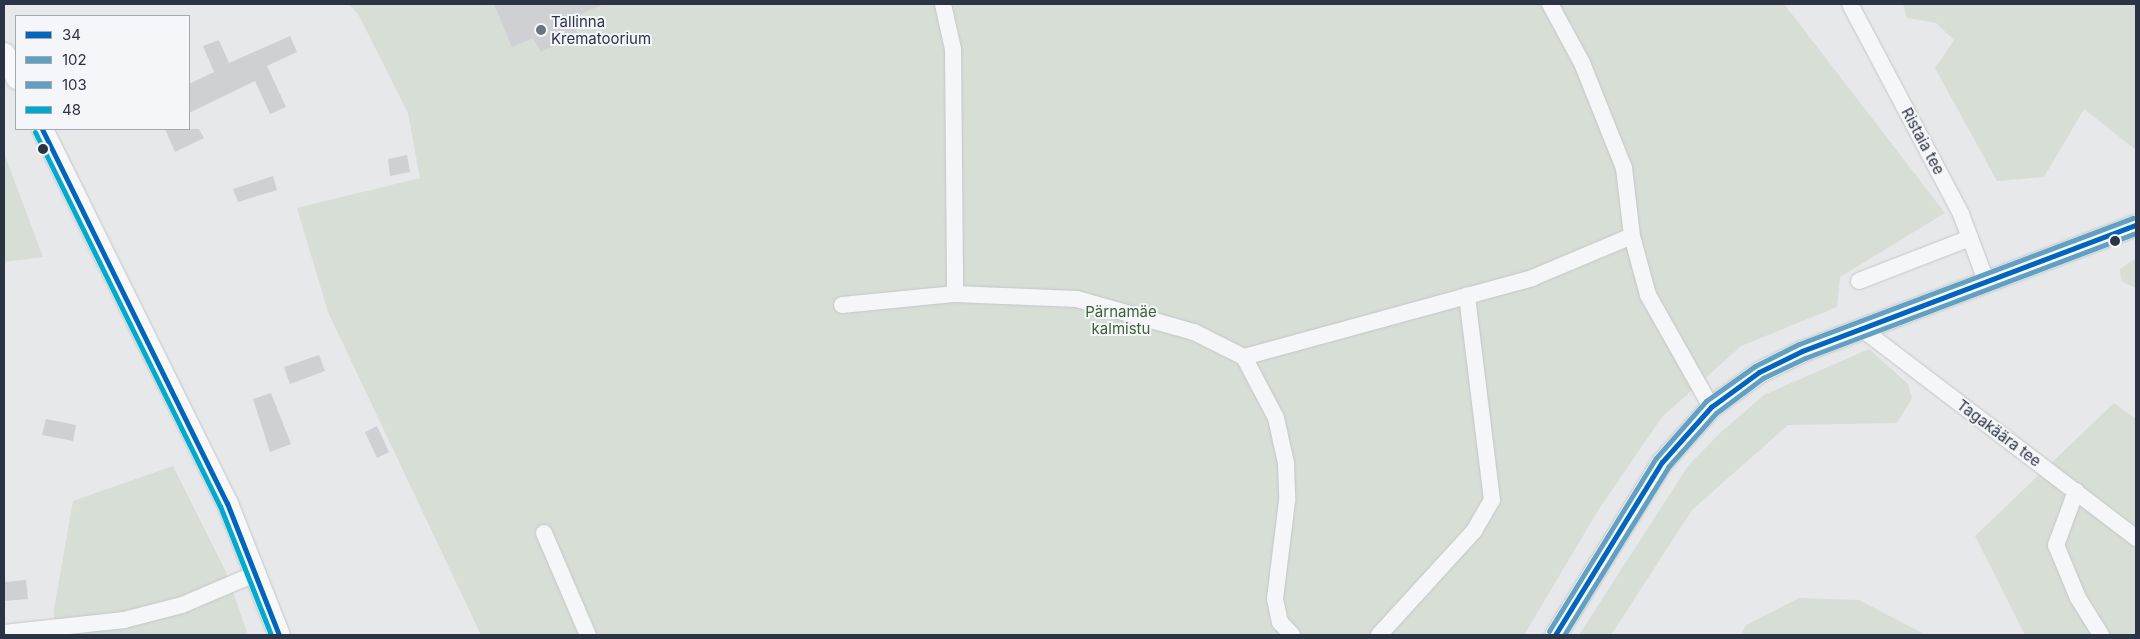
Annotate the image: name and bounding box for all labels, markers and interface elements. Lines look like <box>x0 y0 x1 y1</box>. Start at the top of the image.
place label: Tallinna Krematoorium <box>551 12 651 47</box>
legend <box>15 15 190 130</box>
marker: Tallinna Krematoorium <box>535 24 547 36</box>
text: 34 <box>62 25 81 44</box>
text: 102 <box>62 50 87 69</box>
text: 103 <box>62 75 87 94</box>
text: 48 <box>62 100 81 119</box>
street label: Ristaia tee <box>1898 104 1948 178</box>
unlabelled marker <box>38 144 48 154</box>
unlabelled marker <box>2110 236 2120 246</box>
park label: Pärnamäe kalmistu <box>1085 302 1157 337</box>
street label: Tagakäära tee <box>1954 396 2044 470</box>

